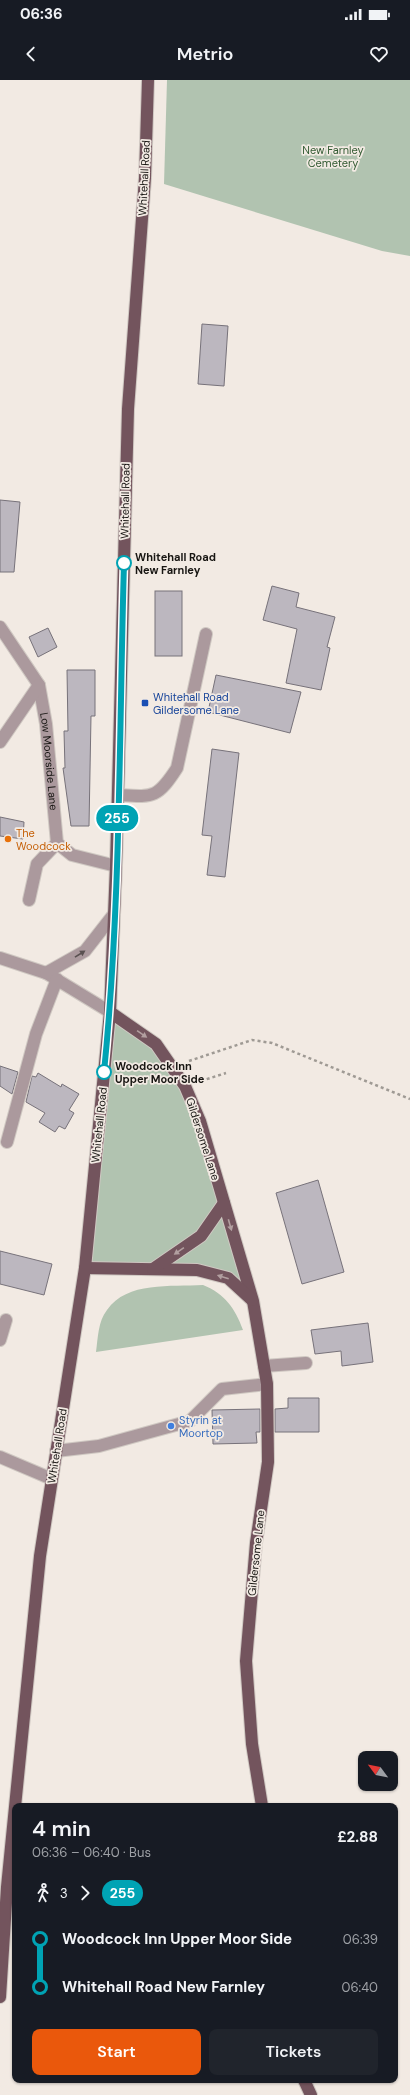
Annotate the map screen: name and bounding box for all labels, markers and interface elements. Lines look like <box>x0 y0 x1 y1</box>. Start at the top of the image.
text: 06:36 <box>20 4 62 24</box>
text: Metrio <box>177 42 233 66</box>
icon: back <box>20 43 42 65</box>
icon: heart <box>368 43 390 65</box>
street label: Whitehall Road <box>135 140 153 216</box>
park label: New Farnley Cemetery <box>302 143 364 170</box>
street label: Whitehall Road <box>117 463 133 539</box>
place label: Whitehall Road New Farnley <box>135 550 216 577</box>
marker: Whitehall Road New Farnley <box>116 555 132 571</box>
place label: Whitehall Road Gildersome Lane <box>153 690 239 717</box>
marker: Whitehall Road Gildersome Lane <box>140 698 150 708</box>
street label: Low Moorside Lane <box>37 711 61 811</box>
line badge: 255 <box>94 805 140 831</box>
text: 255 <box>104 809 130 827</box>
place label: The Woodcock <box>16 826 71 853</box>
marker: The Woodcock <box>3 834 13 844</box>
one-way arrow <box>74 950 86 957</box>
one-way arrow <box>137 1030 147 1038</box>
place label: Woodcock Inn Upper Moor Side <box>115 1059 205 1086</box>
marker: Woodcock Inn Upper Moor Side <box>96 1064 112 1080</box>
street label: Whitehall Road <box>88 1086 110 1163</box>
street label: Gildersome Lane <box>183 1096 223 1182</box>
one-way arrow <box>227 1219 233 1231</box>
one-way arrow <box>174 1247 184 1255</box>
one-way arrow <box>217 1274 229 1280</box>
street label: Whitehall Road <box>44 1407 70 1485</box>
place label: Styrin at Moortop <box>179 1413 223 1440</box>
marker: Styrin at Moortop <box>166 1421 176 1431</box>
street label: Gildersome Lane <box>245 1509 267 1597</box>
north arrow <box>358 1751 398 1791</box>
map controls <box>358 1751 398 1791</box>
text: 4 min <box>32 1814 91 1843</box>
text: £2.88 <box>337 1827 378 1847</box>
text: 06:36 – 06:40 · Bus <box>32 1844 151 1861</box>
icon: walk <box>32 1882 54 1904</box>
icon: forward <box>74 1882 96 1904</box>
text: 255 <box>110 1884 135 1902</box>
text: 3 <box>60 1885 68 1902</box>
text: Woodcock Inn Upper Moor Side <box>62 1929 292 1949</box>
text: 06:39 <box>343 1931 378 1948</box>
text: Whitehall Road New Farnley <box>62 1977 265 1997</box>
text: 06:40 <box>342 1979 378 1996</box>
button: Start <box>32 2029 201 2075</box>
button: Tickets <box>209 2029 378 2075</box>

